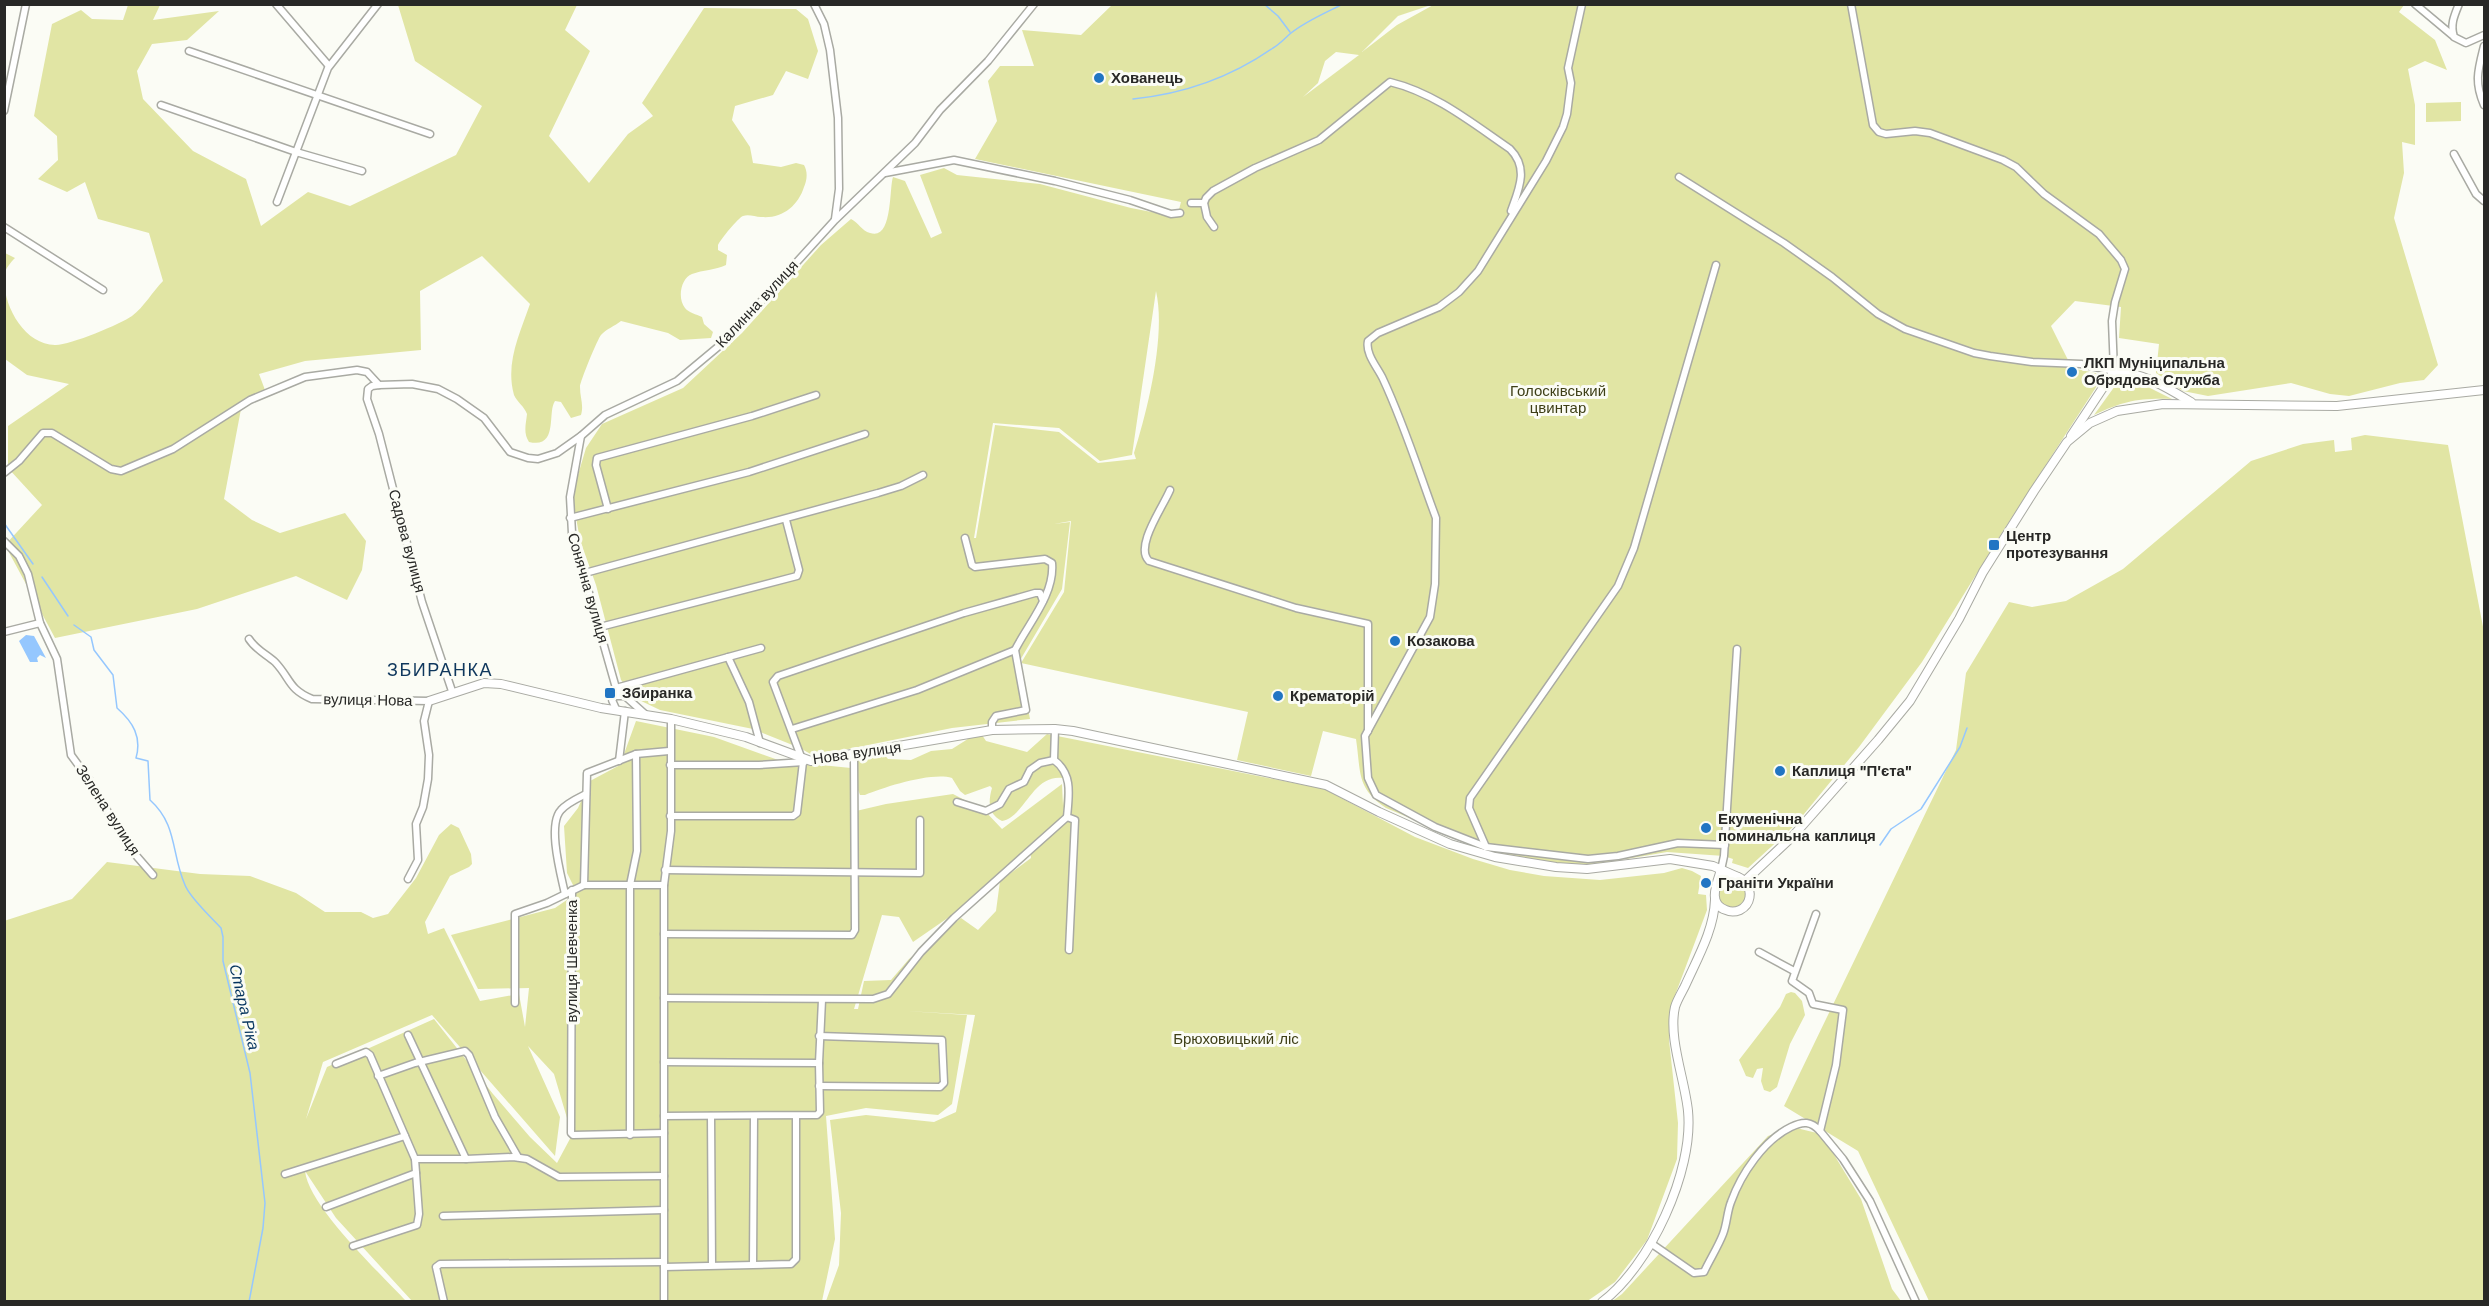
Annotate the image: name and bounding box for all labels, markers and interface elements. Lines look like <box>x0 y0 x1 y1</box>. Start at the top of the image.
place label: Хованець <box>1111 69 1183 87</box>
marker: Хованець <box>1092 71 1106 85</box>
street label: Калинна вулиця <box>712 257 802 351</box>
place label: ЛКП Муніципальна Обрядова Служба <box>2084 354 2225 389</box>
marker: ЛКП Муніципальна Обрядова Служба <box>2065 365 2079 379</box>
park label: Голосківський цвинтар <box>1510 382 1606 417</box>
street label: Садова вулиця <box>385 487 429 595</box>
place label: Центр протезування <box>2006 527 2108 562</box>
street label: Сонячна вулиця <box>564 531 612 645</box>
marker: Центр протезування <box>1987 538 2001 552</box>
place label: Козакова <box>1407 632 1475 650</box>
marker: Козакова <box>1388 634 1402 648</box>
district label: ЗБИРАНКА <box>387 659 493 680</box>
place label: Збиранка <box>622 684 693 702</box>
marker: Збиранка <box>603 686 617 700</box>
place label: Крематорій <box>1290 687 1375 705</box>
marker: Крематорій <box>1271 689 1285 703</box>
street label: вулиця Нова <box>323 690 413 710</box>
street label: Нова вулиця <box>812 738 902 768</box>
street label: Зелена вулиця <box>72 761 144 859</box>
place label: Каплиця "П'єта" <box>1792 762 1912 780</box>
marker: Каплиця "П'єта" <box>1773 764 1787 778</box>
place label: Екуменічна поминальна каплиця <box>1718 810 1876 845</box>
marker: Екуменічна поминальна каплиця <box>1699 821 1713 835</box>
place label: Граніти України <box>1718 874 1834 892</box>
marker: Граніти України <box>1699 876 1713 890</box>
street label: вулиця Шевченка <box>563 899 581 1022</box>
water label: Стара Ріка <box>225 962 264 1052</box>
park label: Брюховицький ліс <box>1173 1030 1299 1048</box>

